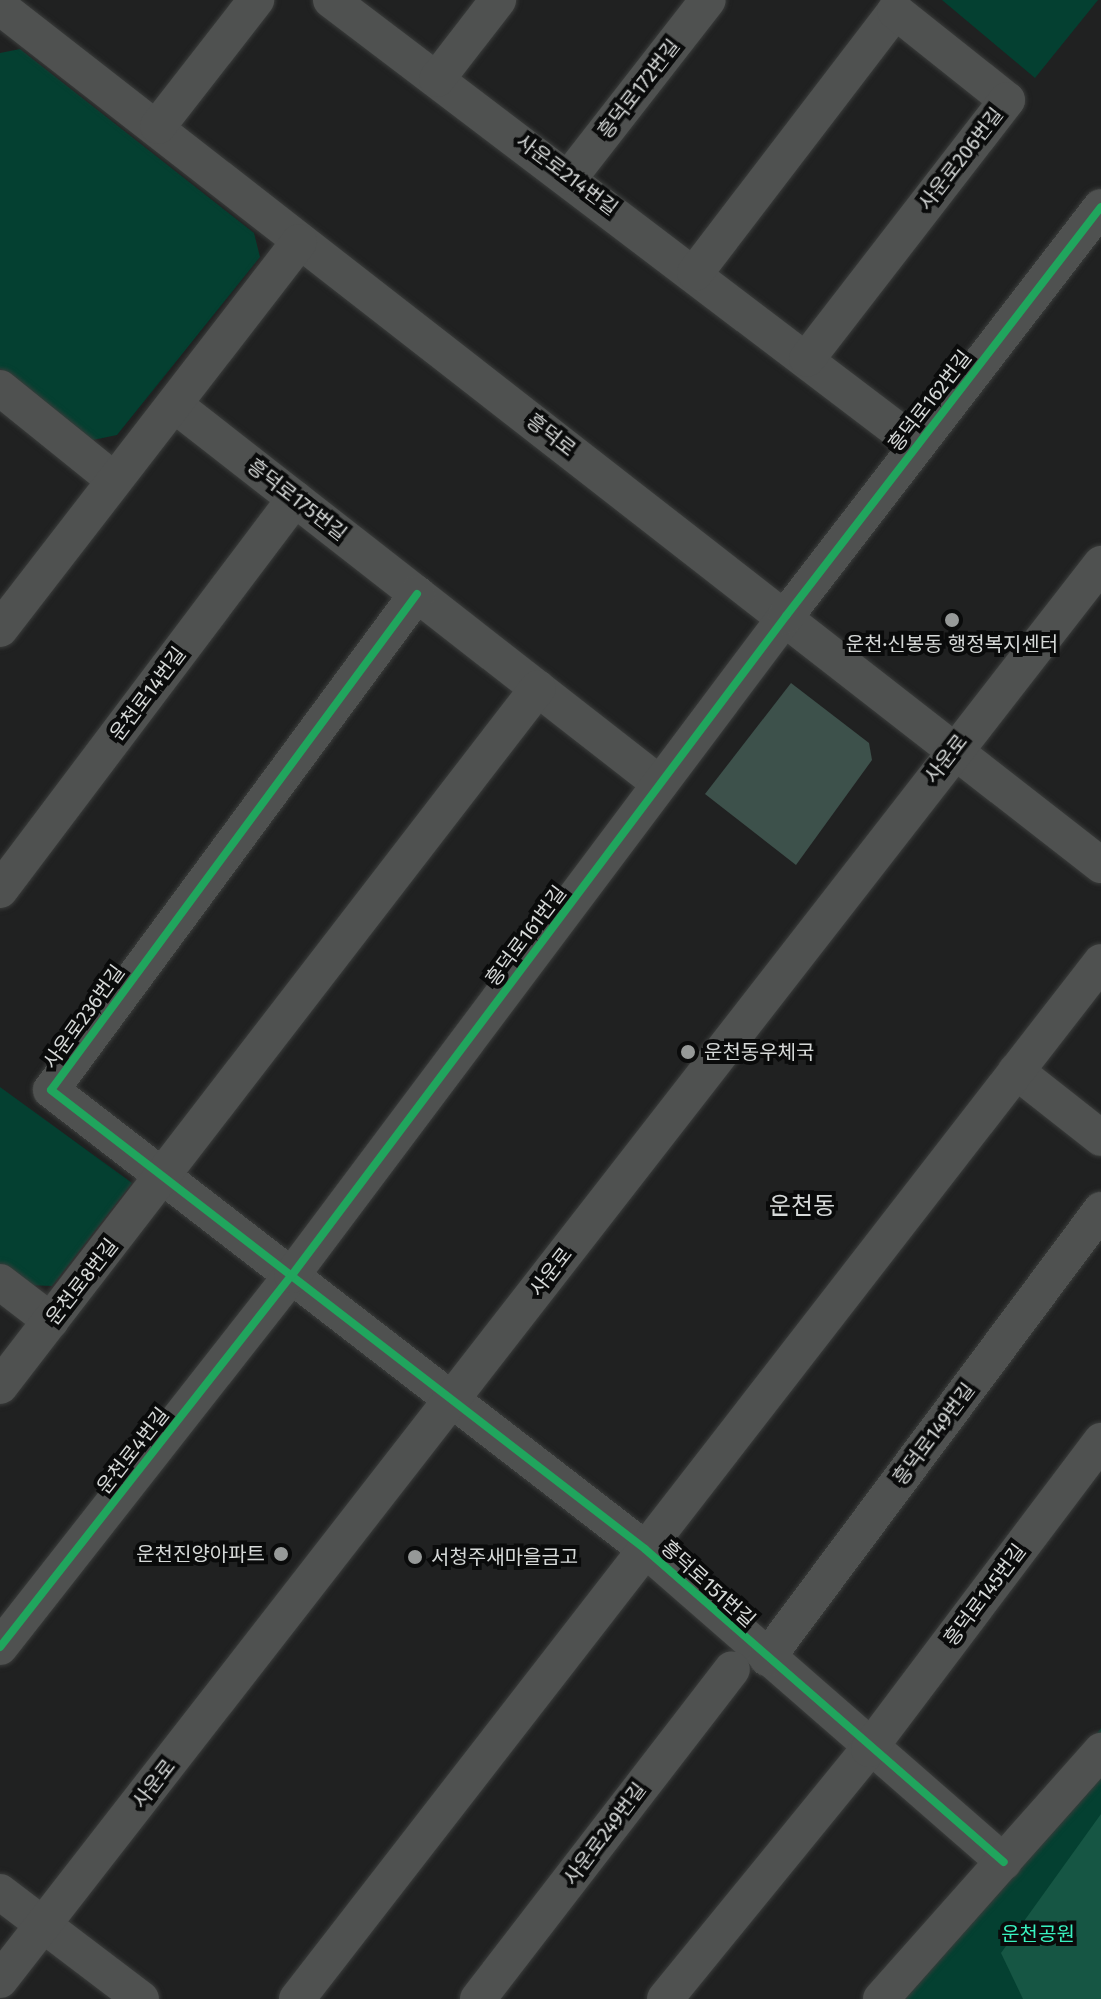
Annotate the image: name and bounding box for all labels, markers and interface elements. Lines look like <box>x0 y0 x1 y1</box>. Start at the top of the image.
street label: 흥덕로172번길 <box>593 35 685 143</box>
street label: 사운로206번길 <box>913 103 1009 215</box>
street label: 사운로214번길 <box>512 129 622 221</box>
street label: 흥덕로162번길 <box>883 346 977 456</box>
street label: 흥덕로 <box>522 409 580 461</box>
street label: 흥덕로175번길 <box>243 454 351 546</box>
marker: 운천·신봉동 행정복지센터 <box>943 611 961 629</box>
place label: 운천·신봉동 행정복지센터 <box>846 632 1058 656</box>
street label: 운천로14번길 <box>105 642 191 746</box>
street label: 사운로 <box>920 730 972 788</box>
street label: 흥덕로161번길 <box>481 881 571 991</box>
street label: 사운로236번길 <box>38 960 130 1074</box>
place label: 운천동우체국 <box>704 1040 814 1064</box>
marker: 운천동우체국 <box>679 1043 697 1061</box>
district label: 운천동 <box>769 1193 835 1221</box>
street label: 운천로8번길 <box>41 1234 123 1330</box>
street label: 사운로 <box>525 1243 577 1301</box>
street label: 흥덕로149번길 <box>888 1378 980 1490</box>
street label: 운천로4번길 <box>92 1403 174 1499</box>
street label: 흥덕로151번길 <box>656 1535 760 1633</box>
street label: 흥덕로145번길 <box>939 1539 1031 1651</box>
place label: 운천진양아파트 <box>136 1542 265 1566</box>
marker: 운천진양아파트 <box>272 1545 290 1563</box>
place label: 서청주새마을금고 <box>431 1545 578 1569</box>
marker: 서청주새마을금고 <box>406 1548 424 1566</box>
street label: 사운로 <box>128 1755 180 1813</box>
street label: 사운로249번길 <box>559 1778 651 1890</box>
park label: 운천공원 <box>1001 1922 1075 1946</box>

